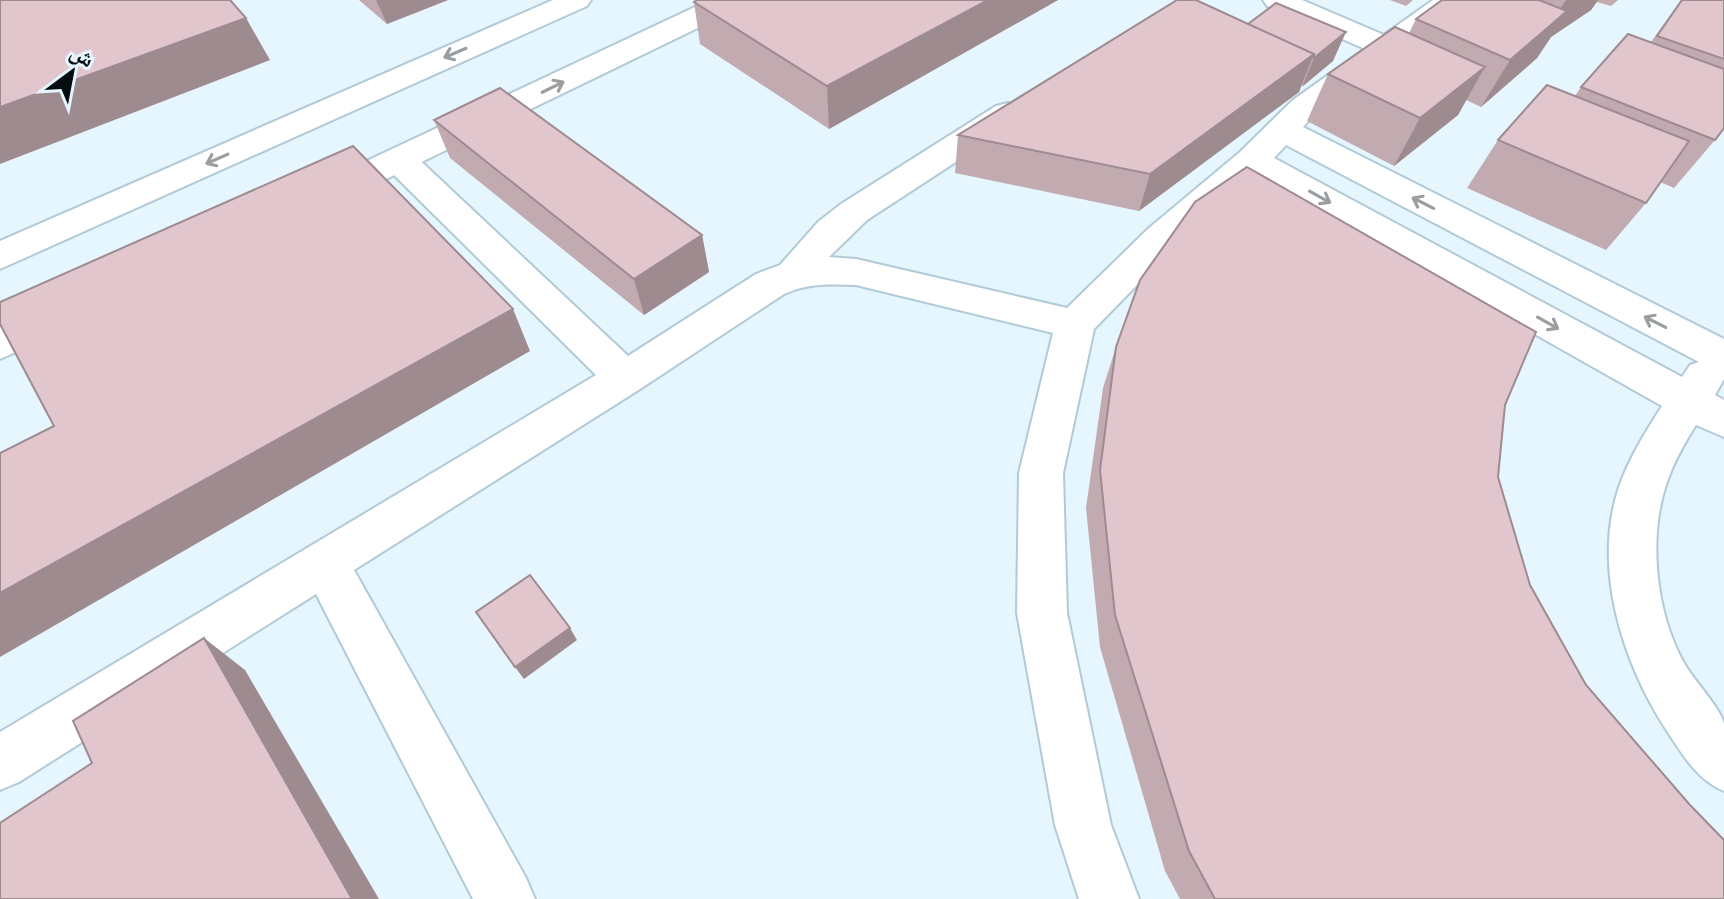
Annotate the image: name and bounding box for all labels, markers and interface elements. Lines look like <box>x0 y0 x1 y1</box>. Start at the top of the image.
north arrow <box>32 32 112 112</box>
text: ش <box>65 39 99 73</box>
one-way arrow <box>443 47 467 62</box>
one-way arrow <box>541 79 565 94</box>
one-way arrow <box>205 152 230 167</box>
one-way arrow <box>1308 190 1331 206</box>
one-way arrow <box>1412 194 1436 210</box>
one-way arrow <box>1643 313 1667 329</box>
one-way arrow <box>1536 315 1559 331</box>

